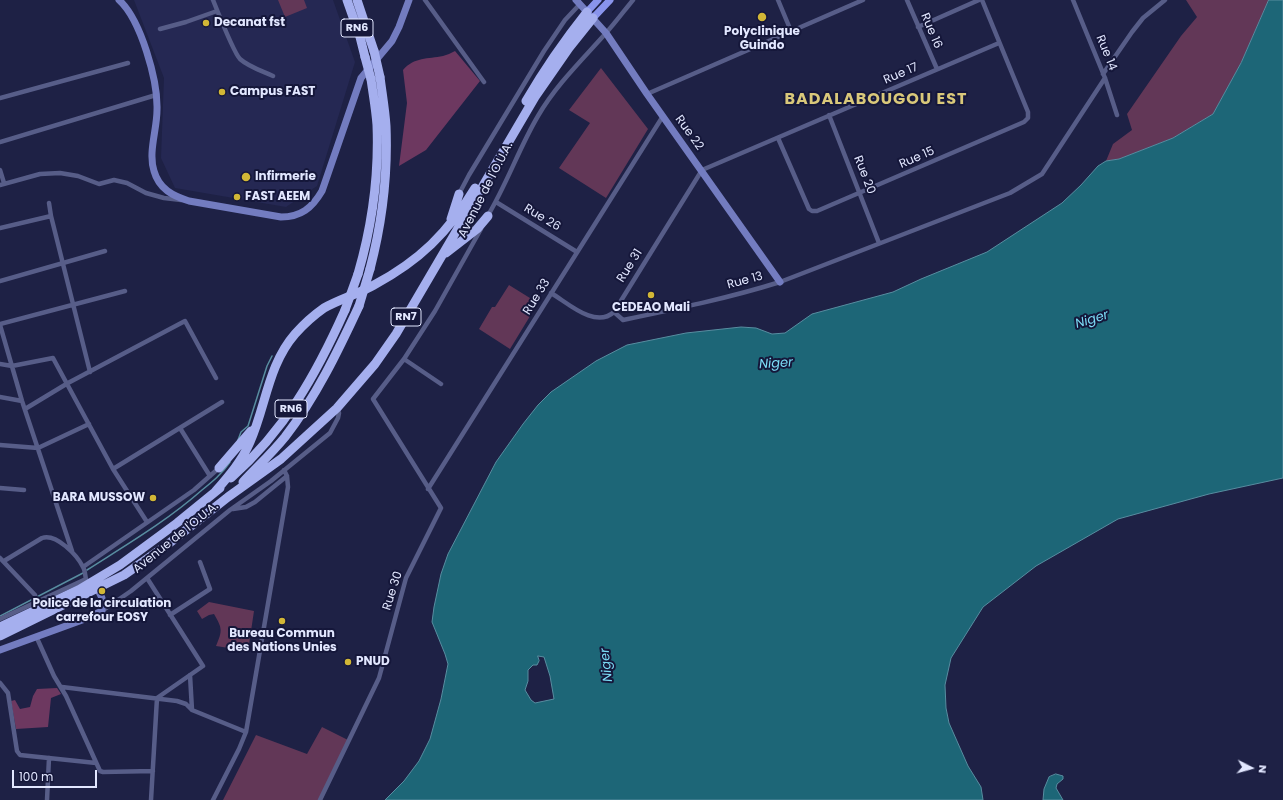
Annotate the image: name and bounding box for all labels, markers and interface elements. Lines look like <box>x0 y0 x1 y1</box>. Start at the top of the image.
marker: Polyclinique Guindo <box>756 11 768 23</box>
street label: Rue 16 <box>917 11 945 51</box>
place label: Decanat fst <box>214 16 285 30</box>
marker: Decanat fst <box>201 18 211 28</box>
road number: RN6 <box>341 19 373 37</box>
place label: Polyclinique Guindo <box>724 25 800 53</box>
street label: Rue 14 <box>1092 33 1120 73</box>
street label: Rue 17 <box>882 60 920 88</box>
place label: Campus FAST <box>230 85 315 99</box>
marker: Campus FAST <box>217 87 227 97</box>
district label: BADALABOUGOU EST <box>785 90 967 110</box>
street label: Rue 22 <box>672 113 706 153</box>
street label: Avenue de l'O.U.A. <box>456 140 516 240</box>
street label: Rue 15 <box>897 144 937 172</box>
street label: Rue 20 <box>850 154 878 196</box>
place label: Infirmerie <box>255 170 316 184</box>
marker: Infirmerie <box>240 171 252 183</box>
place label: FAST AEEM <box>245 190 310 204</box>
marker: FAST AEEM <box>232 192 242 202</box>
street label: Rue 26 <box>521 201 563 235</box>
street label: Rue 31 <box>614 247 646 285</box>
street label: Rue 13 <box>725 269 765 293</box>
street label: Rue 33 <box>520 276 554 318</box>
marker: CEDEAO Mali <box>646 290 656 300</box>
place label: CEDEAO Mali <box>612 301 690 315</box>
road number: RN7 <box>391 308 421 326</box>
water label: Niger <box>1073 308 1111 332</box>
water label: Niger <box>759 355 793 373</box>
road number: RN6 <box>275 400 307 418</box>
place label: BARA MUSSOW <box>53 491 145 505</box>
marker: BARA MUSSOW <box>148 493 158 503</box>
street label: Avenue de l'O.U.A. <box>131 499 221 577</box>
street label: Rue 30 <box>380 570 406 612</box>
marker: Police de la circulation carrefour EOSY <box>97 586 107 596</box>
place label: Police de la circulation carrefour EOSY <box>33 597 171 625</box>
marker: Bureau Commun des Nations Unies <box>277 616 287 626</box>
place label: Bureau Commun des Nations Unies <box>227 627 337 655</box>
water label: Niger <box>597 647 617 683</box>
place label: PNUD <box>356 655 390 669</box>
marker: PNUD <box>343 657 353 667</box>
north arrow <box>1231 748 1271 788</box>
scale bar <box>14 762 99 788</box>
text: N <box>1255 764 1271 774</box>
text: 100 m <box>19 768 53 785</box>

